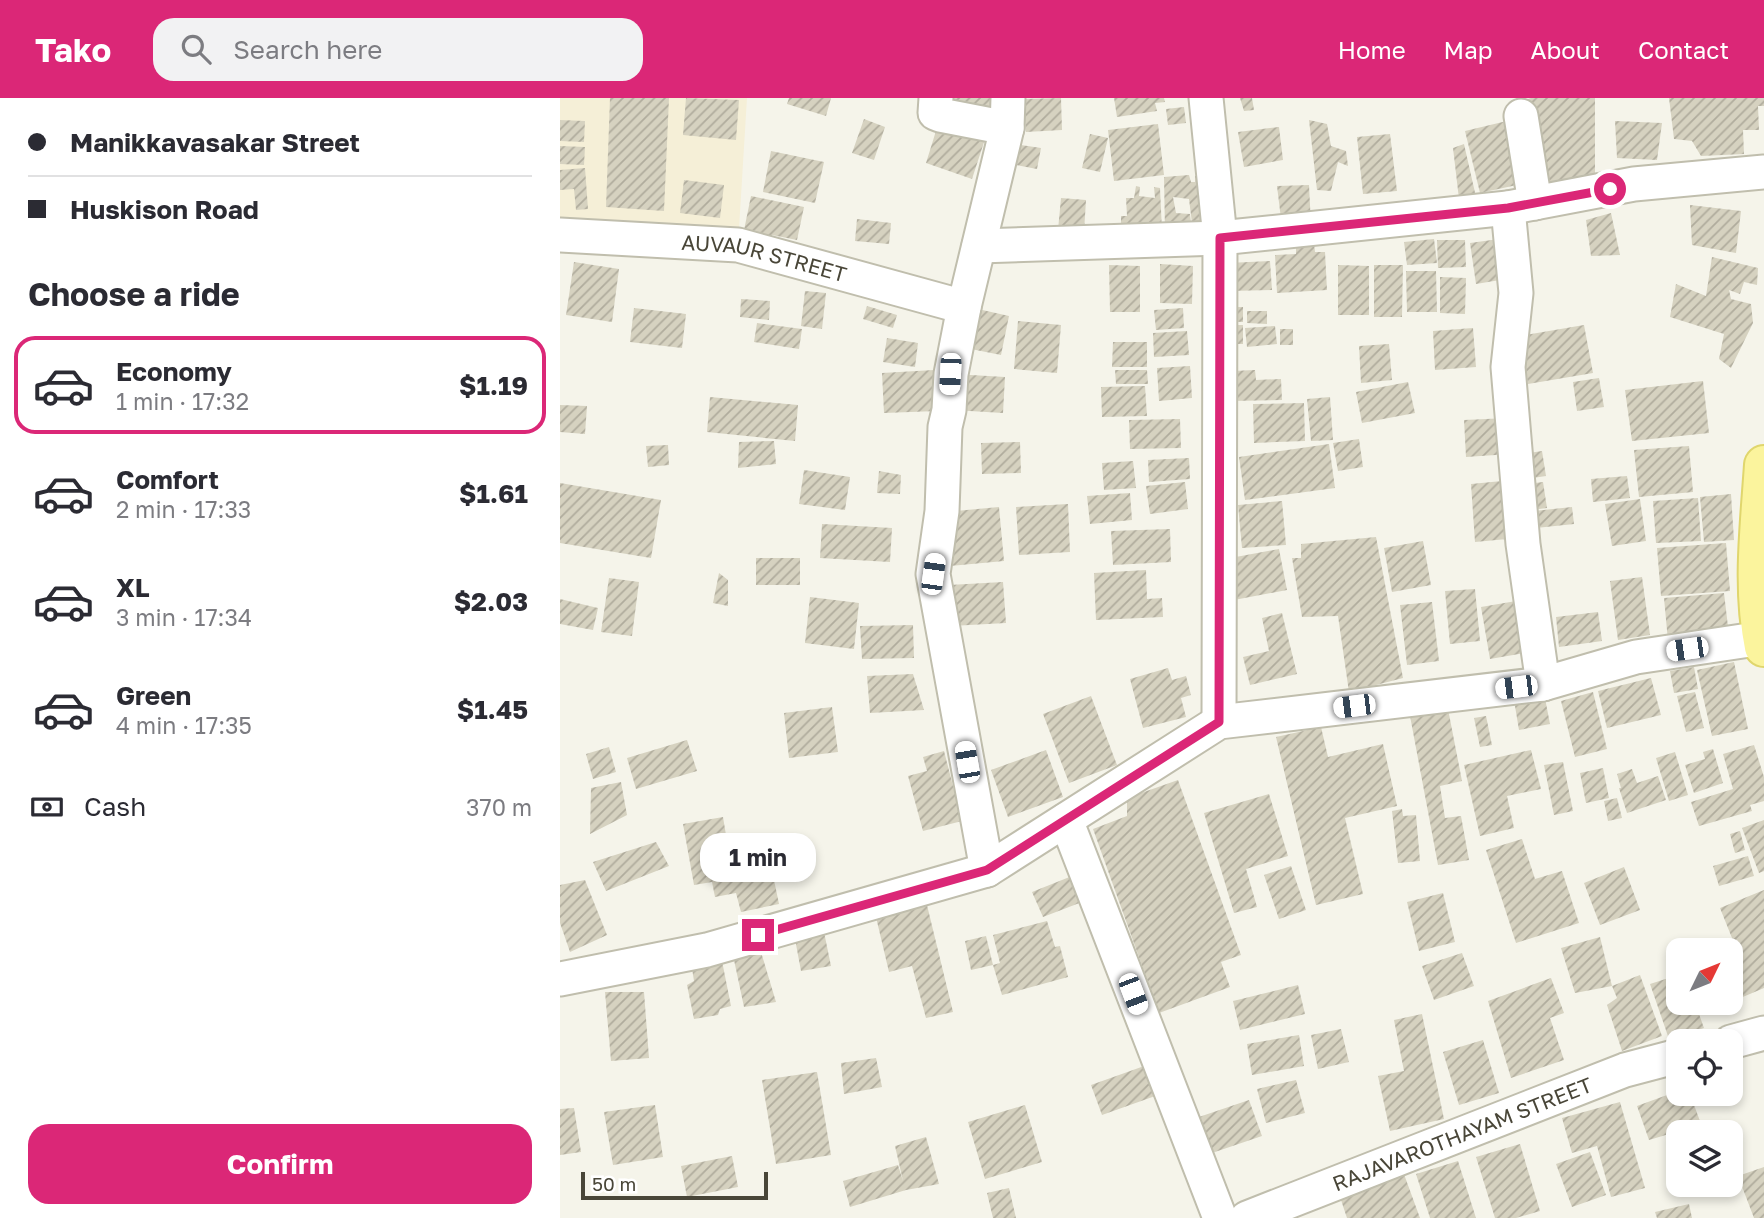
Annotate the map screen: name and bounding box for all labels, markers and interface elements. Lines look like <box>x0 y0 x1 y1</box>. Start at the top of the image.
search box <box>153 18 643 81</box>
text: Tako <box>35 30 111 69</box>
icon: search <box>177 30 215 68</box>
text: Search here <box>233 34 382 65</box>
text: Home <box>1338 35 1406 64</box>
text: Map <box>1444 35 1493 64</box>
text: About <box>1531 35 1600 64</box>
text: Contact <box>1638 35 1729 64</box>
text: Manikkavasakar Street <box>70 127 360 158</box>
route start <box>1594 173 1626 205</box>
text: Huskison Road <box>70 194 259 225</box>
street label: AUVAUR STREET <box>681 229 850 287</box>
text: Choose a ride <box>28 275 240 313</box>
car <box>939 352 962 396</box>
icon: car <box>32 354 95 417</box>
text: Economy <box>116 356 232 387</box>
text: $1.19 <box>459 370 528 401</box>
text: 1 min · 17:32 <box>116 387 249 415</box>
icon: car <box>32 462 95 525</box>
text: Comfort <box>116 464 219 495</box>
text: $1.61 <box>459 478 528 509</box>
text: 2 min · 17:33 <box>116 495 251 523</box>
car <box>920 552 947 596</box>
icon: car <box>32 570 95 633</box>
text: XL <box>116 572 150 603</box>
text: $2.03 <box>454 586 528 617</box>
text: 3 min · 17:34 <box>116 603 252 631</box>
car <box>1665 636 1710 662</box>
car <box>1494 674 1539 700</box>
icon: car <box>32 678 95 741</box>
text: Green <box>116 680 191 711</box>
car <box>1332 693 1377 719</box>
text: $1.45 <box>457 694 528 725</box>
text: 4 min · 17:35 <box>116 711 252 739</box>
car <box>954 739 981 785</box>
icon: cash <box>28 788 66 826</box>
text: Cash <box>84 791 146 822</box>
text: 370 m <box>466 793 532 821</box>
callout: 1 min <box>700 834 816 882</box>
text: 1 min <box>729 843 787 871</box>
route end <box>742 919 774 951</box>
north arrow <box>1666 938 1743 1015</box>
map controls <box>1666 938 1743 1197</box>
car <box>1116 971 1151 1017</box>
button: locate <box>1666 1029 1743 1106</box>
street label: RAJAVAROTHAYAM STREET <box>1329 1071 1596 1196</box>
button: layers <box>1666 1120 1743 1197</box>
button: Confirm <box>28 1124 532 1204</box>
scale bar <box>581 1169 768 1201</box>
text: 50 m <box>592 1172 636 1195</box>

